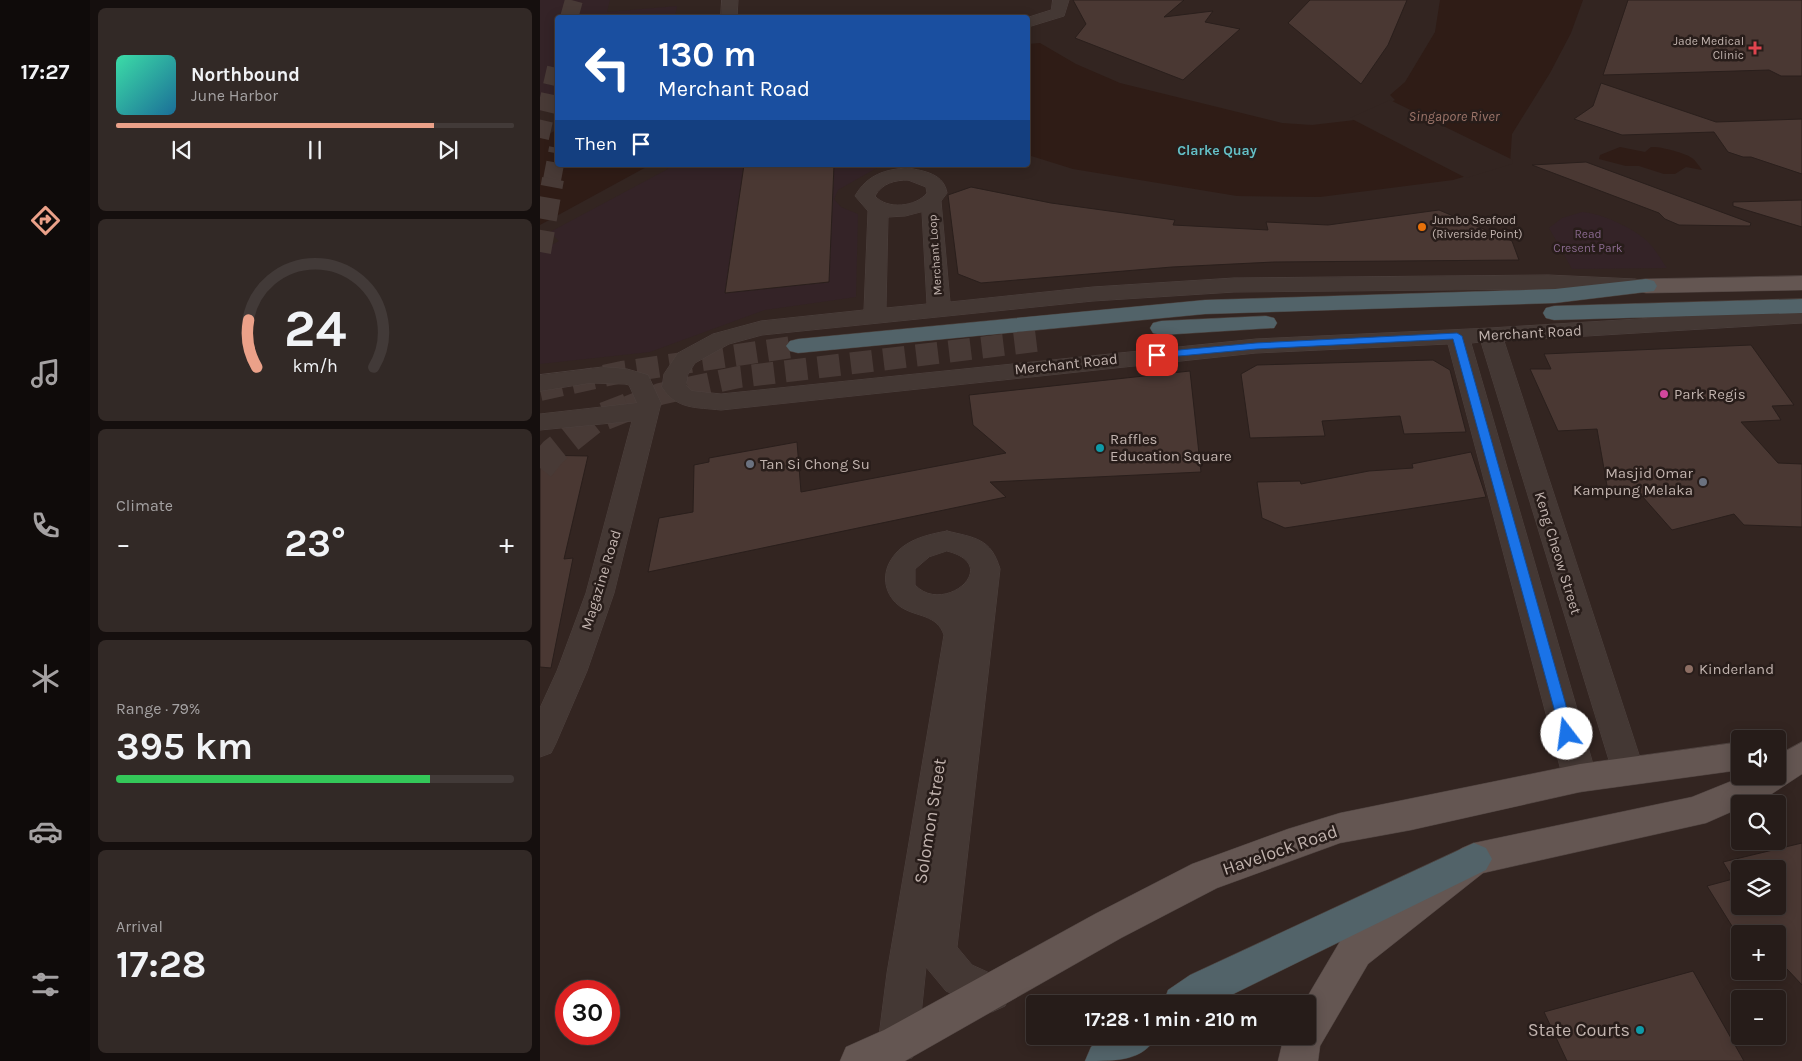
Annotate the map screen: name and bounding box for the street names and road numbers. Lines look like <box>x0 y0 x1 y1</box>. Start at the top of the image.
street label: Merchant Loop <box>925 214 945 296</box>
street label: Merchant Road <box>1478 321 1582 345</box>
street label: Merchant Road <box>1014 350 1118 378</box>
street label: Keng Cheow Street <box>1531 489 1585 617</box>
street label: Magazine Road <box>577 528 625 632</box>
street label: Solomon Street <box>909 756 951 885</box>
street label: Havelock Road <box>1220 820 1340 880</box>

